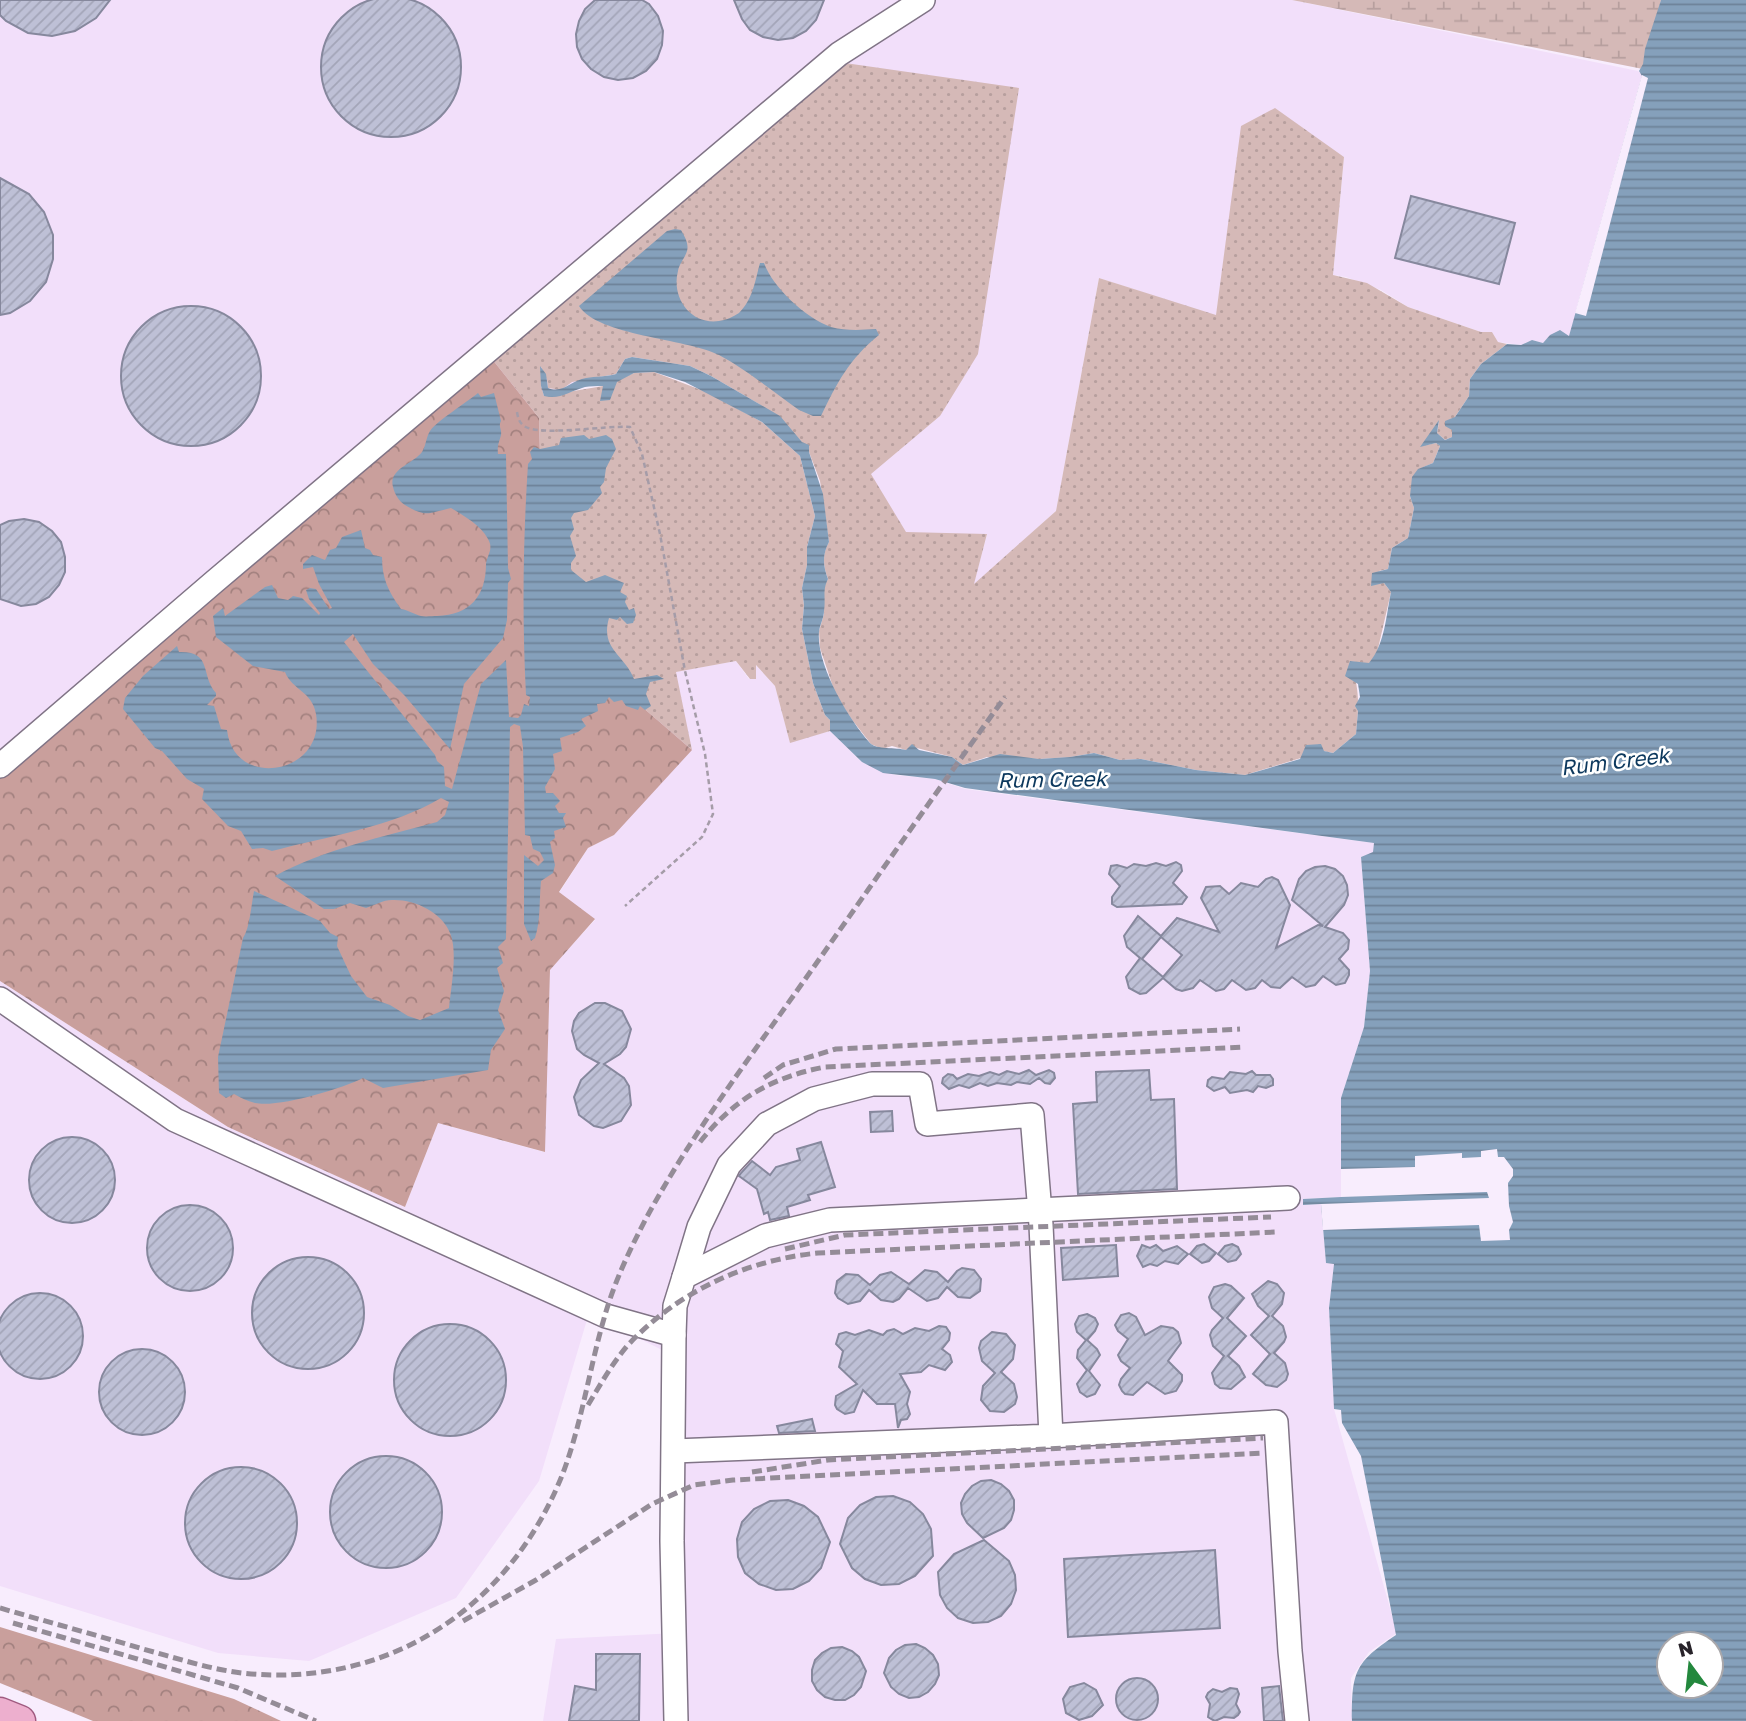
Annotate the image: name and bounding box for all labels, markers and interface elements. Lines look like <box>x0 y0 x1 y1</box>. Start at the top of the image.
water label: Rum Creek <box>1559 741 1673 781</box>
water label: Rum Creek <box>997 765 1109 793</box>
north arrow <box>1655 1630 1725 1700</box>
text: N <box>1676 1635 1695 1661</box>

